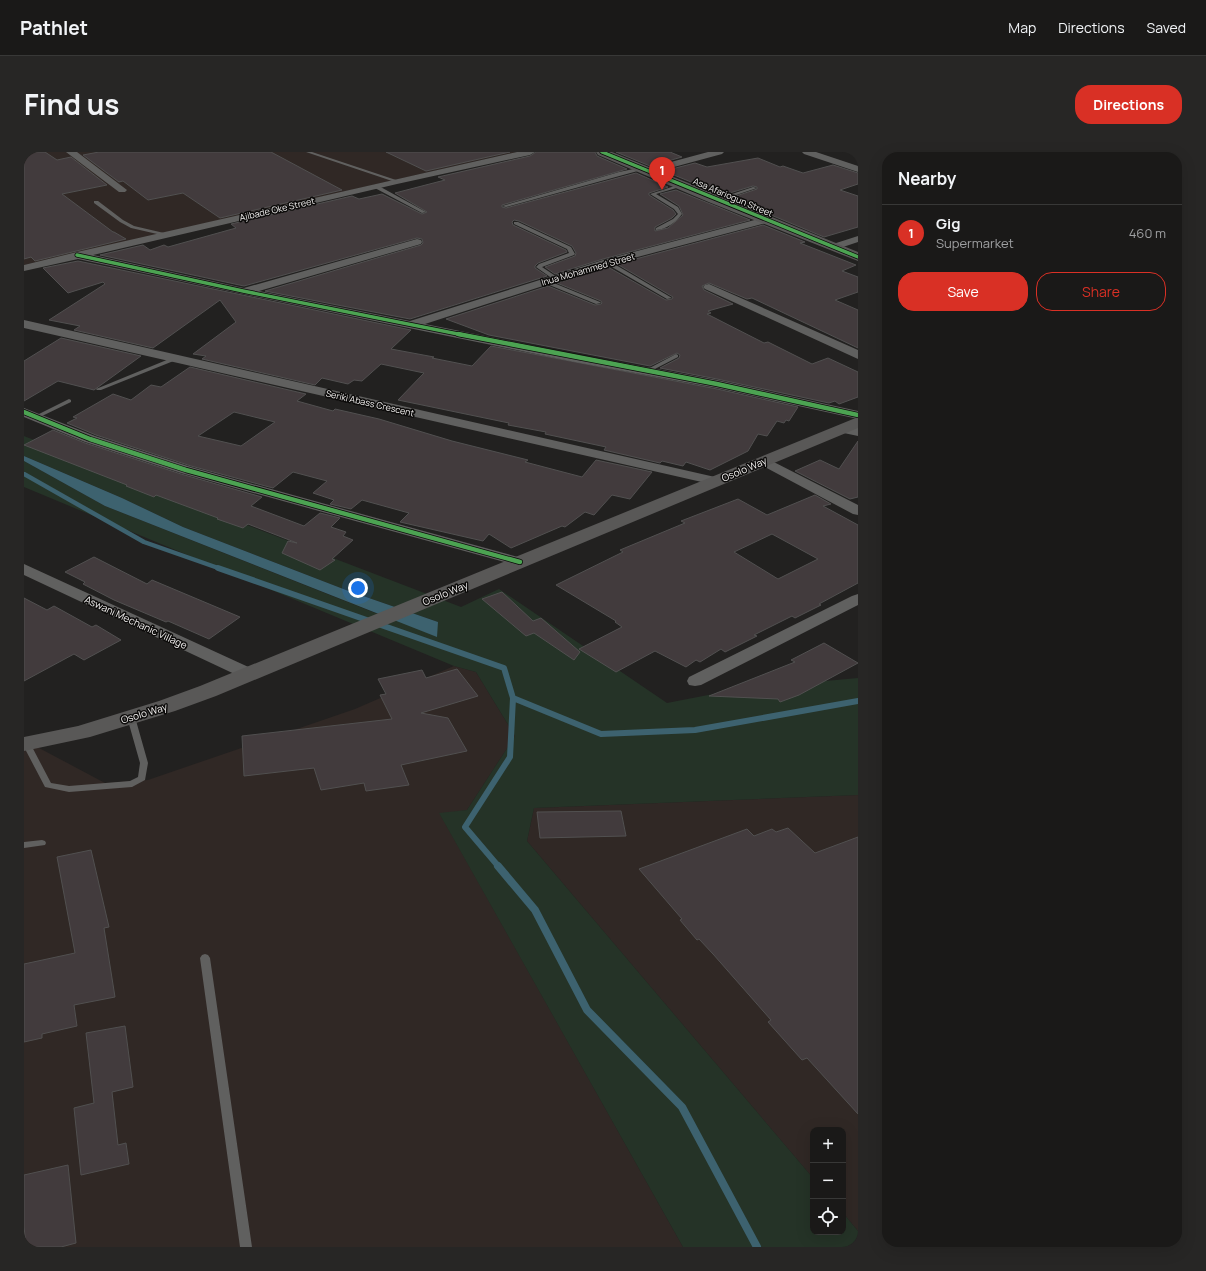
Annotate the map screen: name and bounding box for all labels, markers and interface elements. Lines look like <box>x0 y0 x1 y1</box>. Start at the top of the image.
text: Pathlet <box>20 15 88 41</box>
text: Map <box>1008 18 1036 37</box>
text: Directions <box>1058 18 1125 37</box>
text: Saved <box>1147 18 1186 37</box>
text: Find us <box>24 85 119 123</box>
button: Directions <box>1075 85 1182 124</box>
pin: 1 <box>649 157 675 190</box>
text: Nearby <box>898 167 956 190</box>
street label: Asa Afariogun Street <box>691 174 775 220</box>
street label: Ajibade Oke Street <box>238 194 316 224</box>
text: Gig <box>936 213 960 234</box>
text: 1 <box>908 224 914 242</box>
text: 460 m <box>1129 224 1166 242</box>
text: Supermarket <box>936 234 1014 252</box>
street label: Inua Mohammed Street <box>540 249 637 289</box>
button: Save <box>898 272 1028 311</box>
button: Share <box>1036 272 1166 311</box>
street label: Seriki Abass Crescent <box>325 387 416 420</box>
street label: Osolo Way <box>719 453 770 485</box>
street label: Osolo Way <box>420 577 471 608</box>
your location <box>348 578 368 598</box>
street label: Aswani Mechanic Village <box>82 592 190 652</box>
street label: Osolo Way <box>119 699 170 727</box>
map controls <box>810 1127 846 1235</box>
button: + <box>810 1127 846 1163</box>
button: − <box>810 1163 846 1199</box>
button: locate <box>810 1199 846 1235</box>

